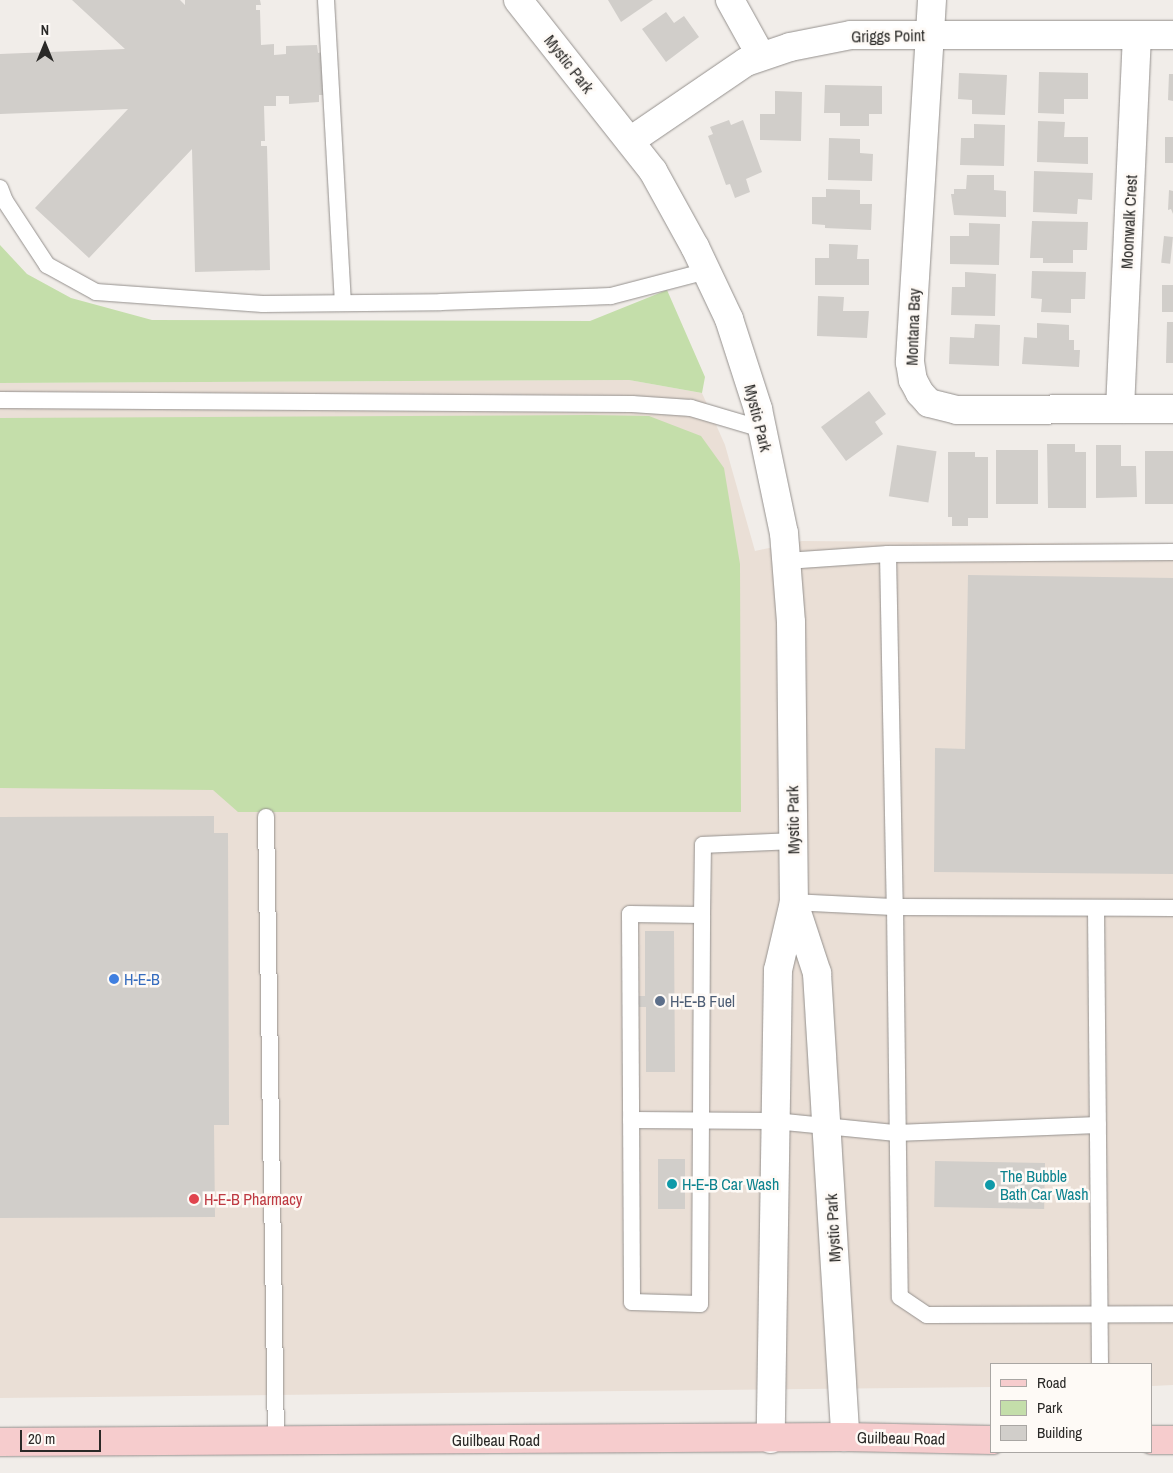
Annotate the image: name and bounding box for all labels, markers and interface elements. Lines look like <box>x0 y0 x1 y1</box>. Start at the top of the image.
north arrow <box>20 20 70 70</box>
text: N <box>41 21 49 39</box>
street label: Griggs Point <box>851 26 925 46</box>
street label: Mystic Park <box>540 31 598 97</box>
street label: Moonwalk Crest <box>1117 175 1141 269</box>
street label: Montana Bay <box>902 288 924 366</box>
street label: Mystic Park <box>740 382 776 454</box>
street label: Mystic Park <box>783 786 803 854</box>
place label: H-E-B <box>124 969 160 989</box>
marker: H-E-B <box>108 973 120 985</box>
place label: H-E-B Fuel <box>670 991 735 1011</box>
marker: H-E-B Fuel <box>654 995 666 1007</box>
place label: The Bubble Bath Car Wash <box>1000 1166 1088 1204</box>
place label: H-E-B Car Wash <box>682 1174 779 1194</box>
marker: H-E-B Car Wash <box>666 1178 678 1190</box>
marker: The Bubble Bath Car Wash <box>984 1179 996 1191</box>
place label: H-E-B Pharmacy <box>204 1189 302 1209</box>
marker: H-E-B Pharmacy <box>188 1193 200 1205</box>
street label: Mystic Park <box>822 1193 844 1263</box>
legend <box>990 1363 1153 1453</box>
text: Road <box>1037 1372 1066 1393</box>
text: Park <box>1037 1397 1062 1418</box>
scale bar <box>22 1420 104 1452</box>
text: Building <box>1037 1422 1082 1443</box>
text: 20 m <box>28 1428 55 1449</box>
street label: Guilbeau Road <box>857 1428 945 1448</box>
street label: Guilbeau Road <box>452 1430 540 1450</box>

